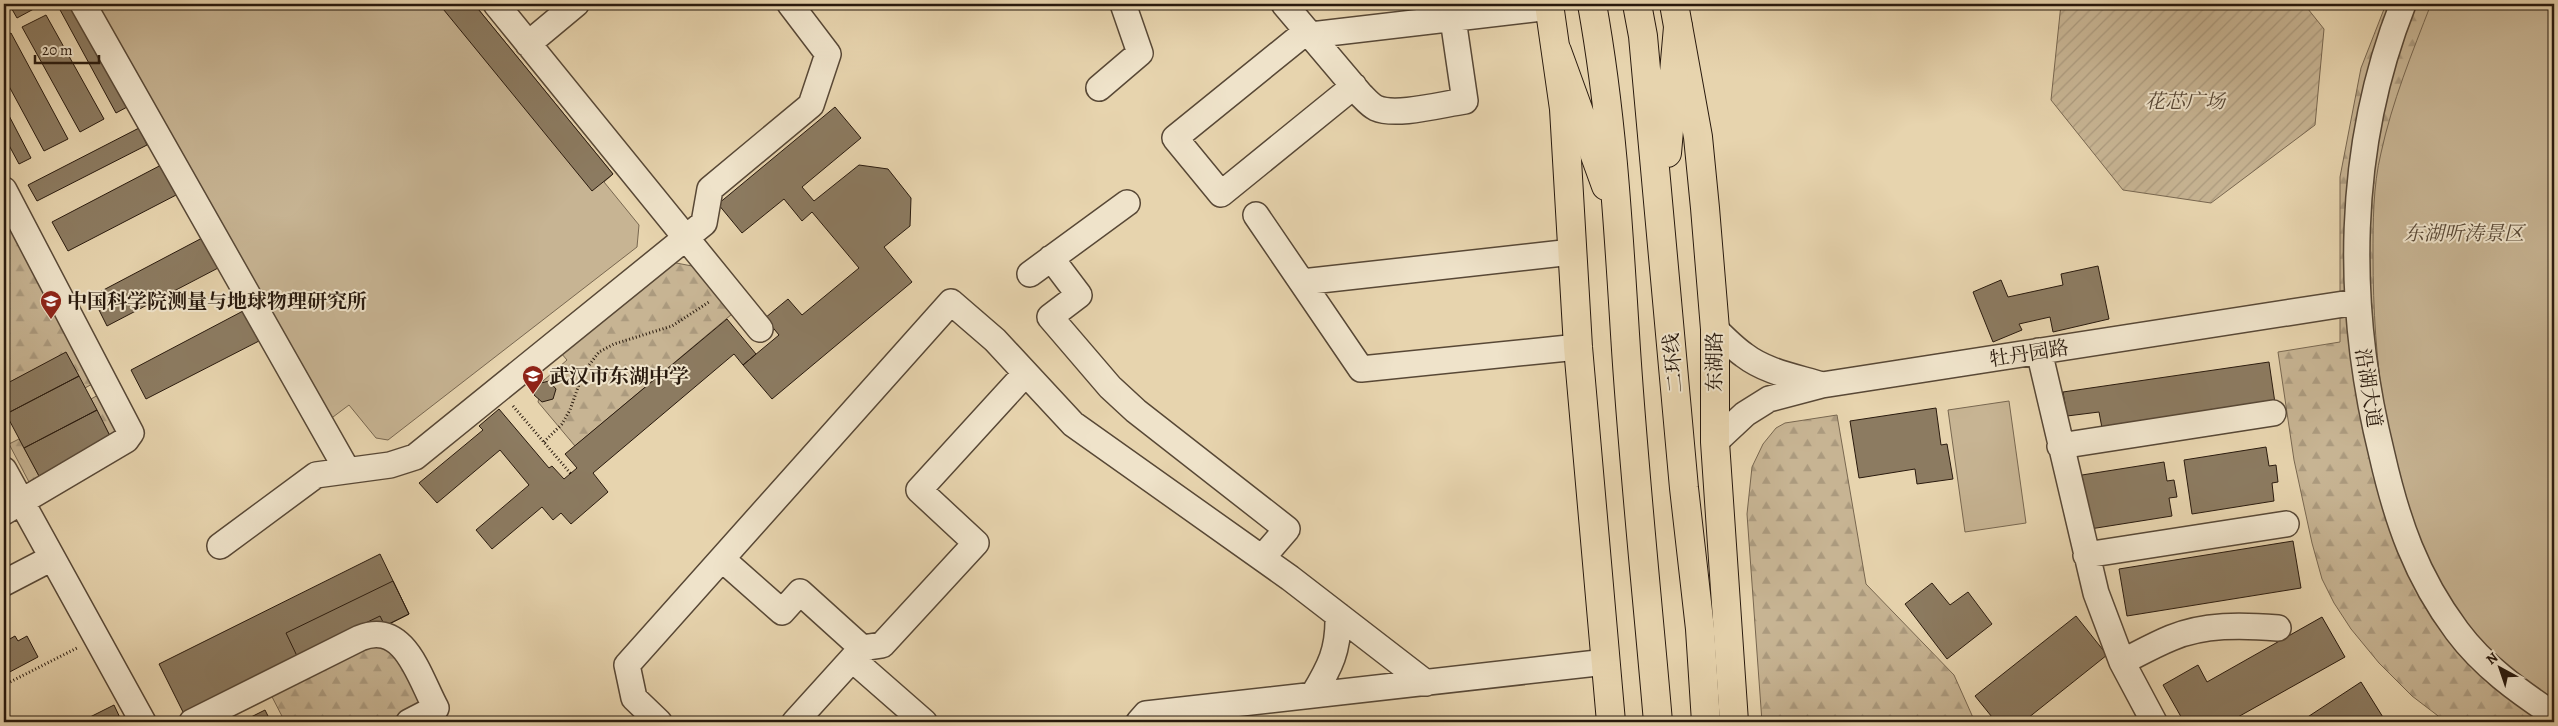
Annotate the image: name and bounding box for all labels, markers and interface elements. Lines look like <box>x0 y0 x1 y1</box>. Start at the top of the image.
scale bar <box>35 32 99 64</box>
text: 20 m <box>42 40 73 60</box>
park label: 花芯广场 <box>2145 88 2227 115</box>
park label: 东湖听涛景区 <box>2404 220 2527 247</box>
place label: 中国科学院测量与地球物理研究所 <box>67 288 367 315</box>
school or university icon: 中国科学院测量与地球物理研究所 <box>39 289 63 320</box>
street label: 二环线 <box>1657 332 1690 394</box>
street label: 东湖路 <box>1701 332 1728 392</box>
street label: 牡丹园路 <box>1987 334 2071 373</box>
street label: 沿湖大道 <box>2349 346 2388 430</box>
place label: 武汉市东湖中学 <box>549 363 689 390</box>
school or university icon: 武汉市东湖中学 <box>521 364 545 395</box>
north arrow <box>2476 644 2526 694</box>
text: N <box>2482 648 2502 669</box>

